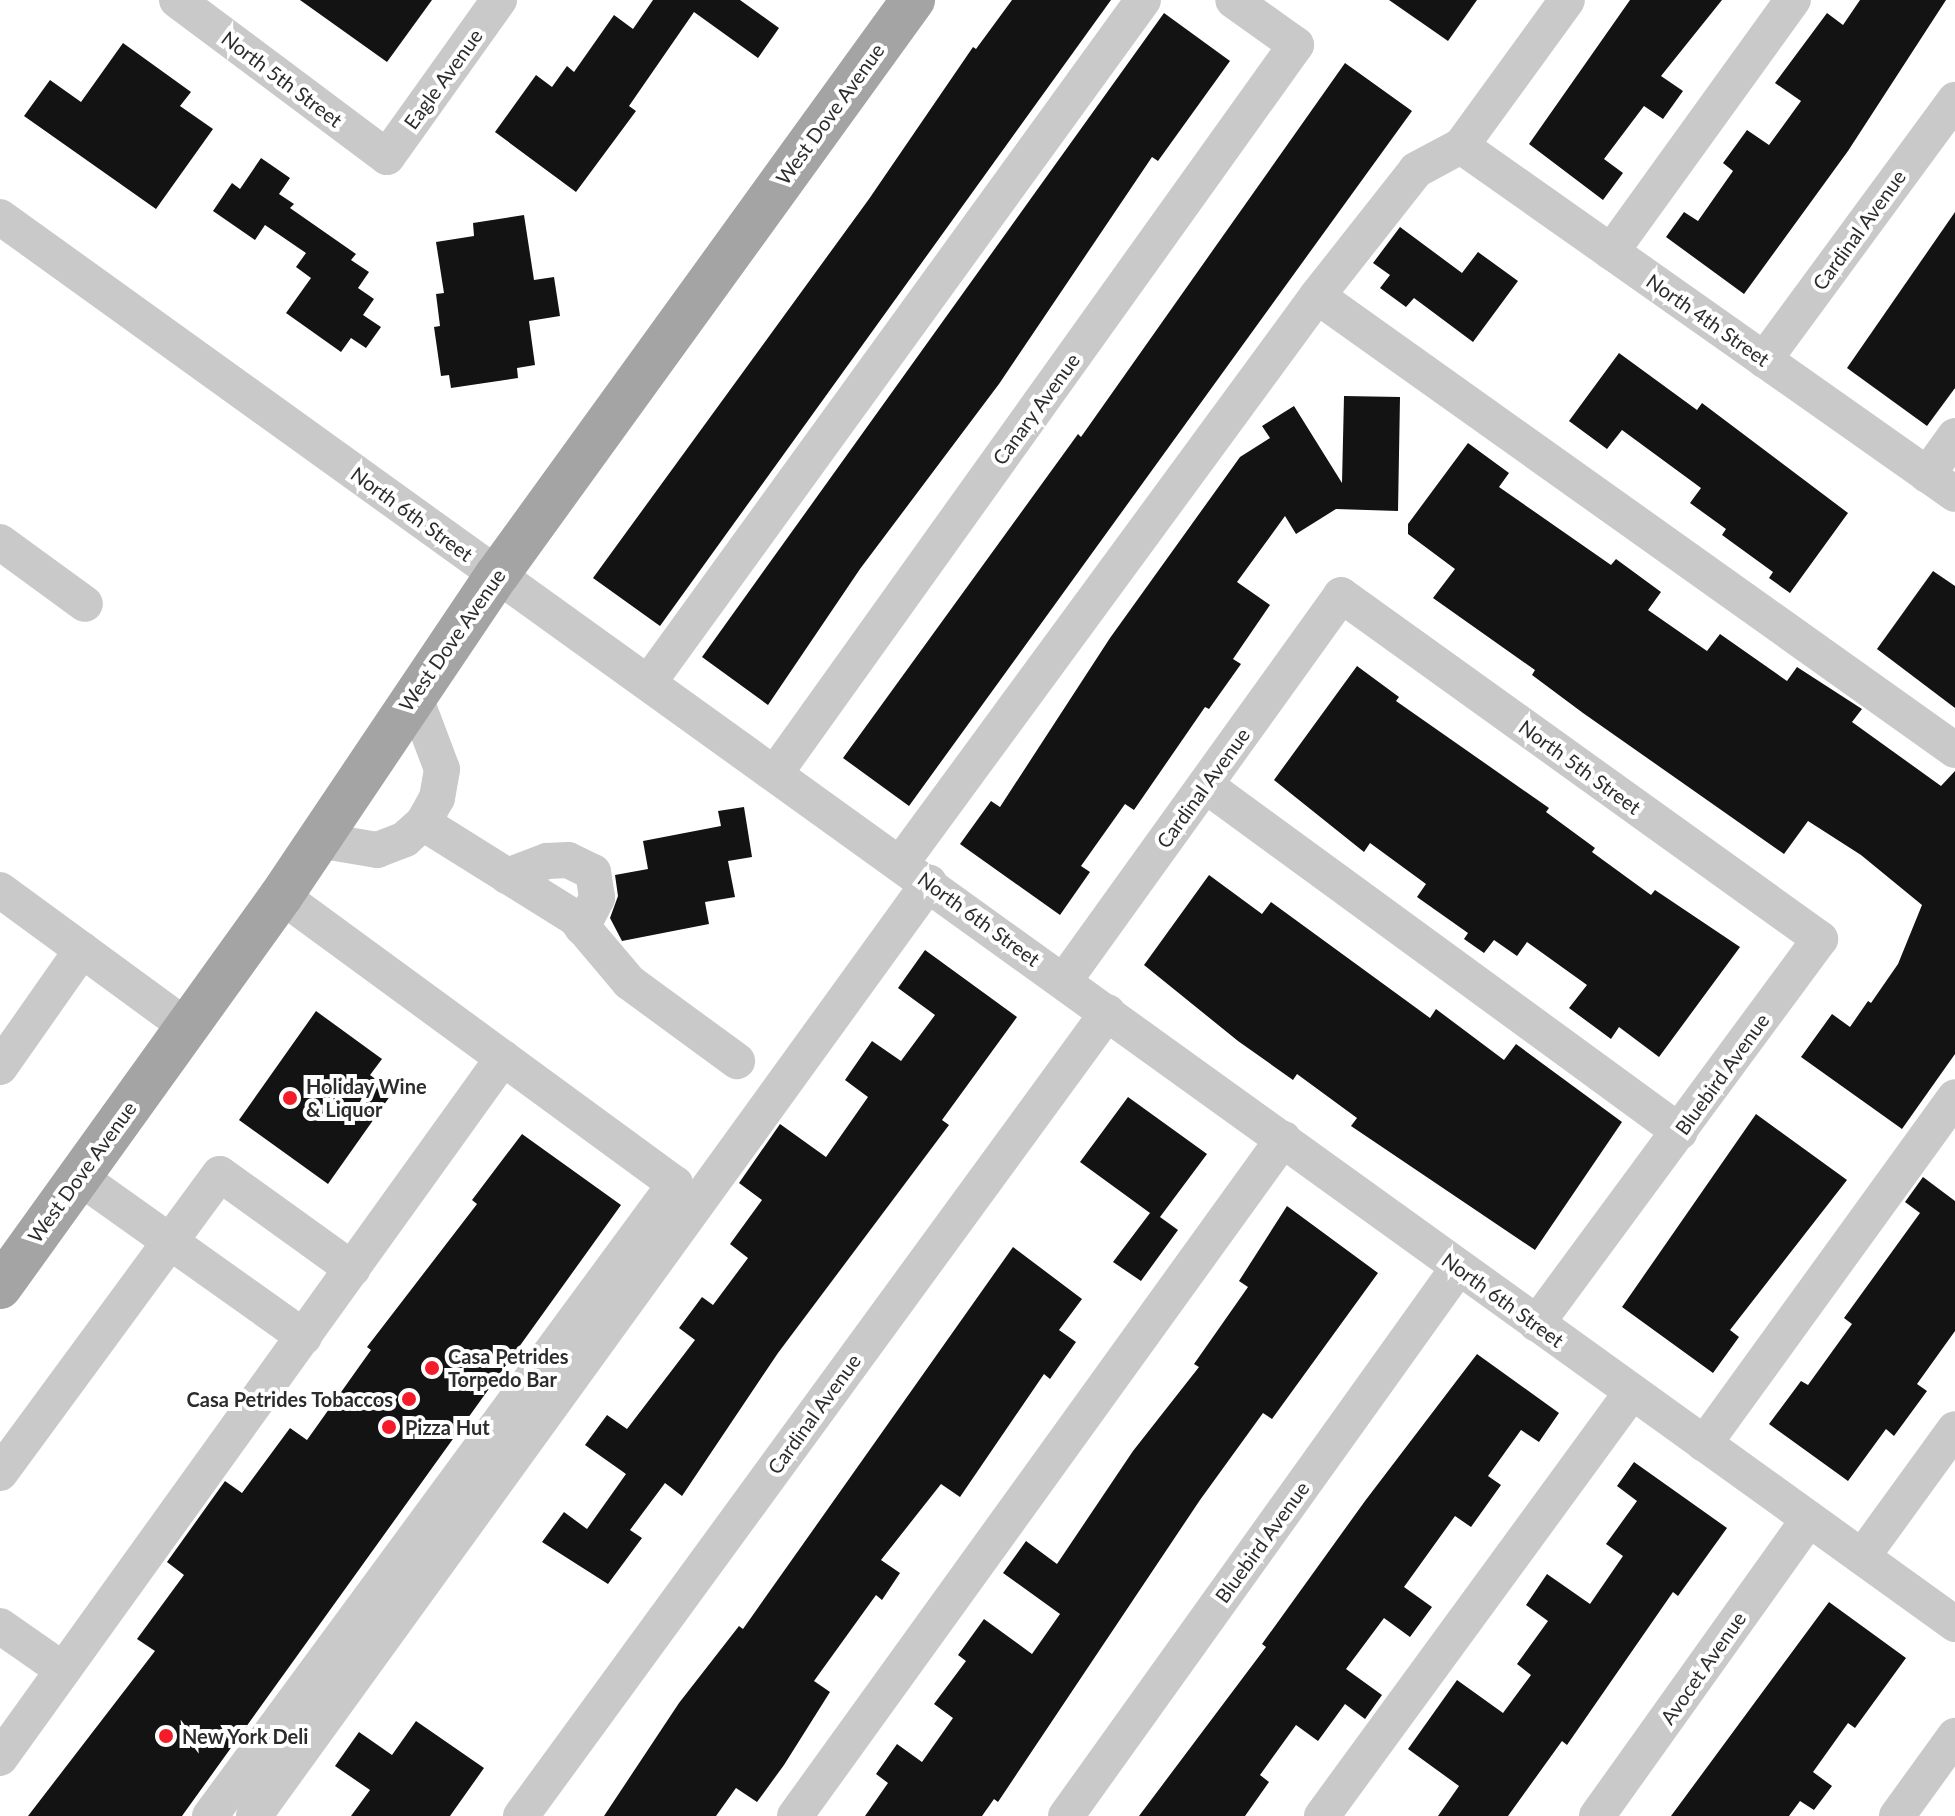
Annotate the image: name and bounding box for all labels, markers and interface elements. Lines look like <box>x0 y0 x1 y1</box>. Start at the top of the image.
street label: Eagle Avenue <box>399 24 487 134</box>
street label: North 5th Street <box>217 26 347 132</box>
street label: West Dove Avenue <box>771 39 889 189</box>
street label: Cardinal Avenue <box>1807 165 1911 295</box>
street label: North 4th Street <box>1642 269 1774 371</box>
street label: Canary Avenue <box>987 348 1085 470</box>
street label: North 6th Street <box>346 462 478 566</box>
street label: West Dove Avenue <box>394 564 510 716</box>
street label: North 5th Street <box>1514 715 1646 819</box>
street label: Cardinal Avenue <box>1151 723 1255 853</box>
street label: North 6th Street <box>913 867 1045 971</box>
street label: Bluebird Avenue <box>1670 1008 1774 1140</box>
place label: Holiday Wine & Liquor <box>306 1074 427 1121</box>
marker: Holiday Wine & Liquor <box>281 1089 299 1107</box>
street label: West Dove Avenue <box>23 1097 141 1247</box>
street label: North 6th Street <box>1437 1248 1569 1352</box>
place label: Casa Petrides Torpedo Bar <box>448 1344 568 1391</box>
street label: Cardinal Avenue <box>762 1349 866 1479</box>
marker: Casa Petrides Torpedo Bar <box>423 1359 441 1377</box>
place label: Casa Petrides Tobaccos <box>186 1387 393 1411</box>
marker: Casa Petrides Tobaccos <box>400 1390 418 1408</box>
place label: Pizza Hut <box>405 1415 490 1439</box>
marker: Pizza Hut <box>380 1418 398 1436</box>
street label: Bluebird Avenue <box>1210 1476 1314 1608</box>
street label: Avocet Avenue <box>1655 1607 1751 1729</box>
place label: New York Deli <box>182 1724 310 1748</box>
marker: New York Deli <box>157 1727 175 1745</box>

